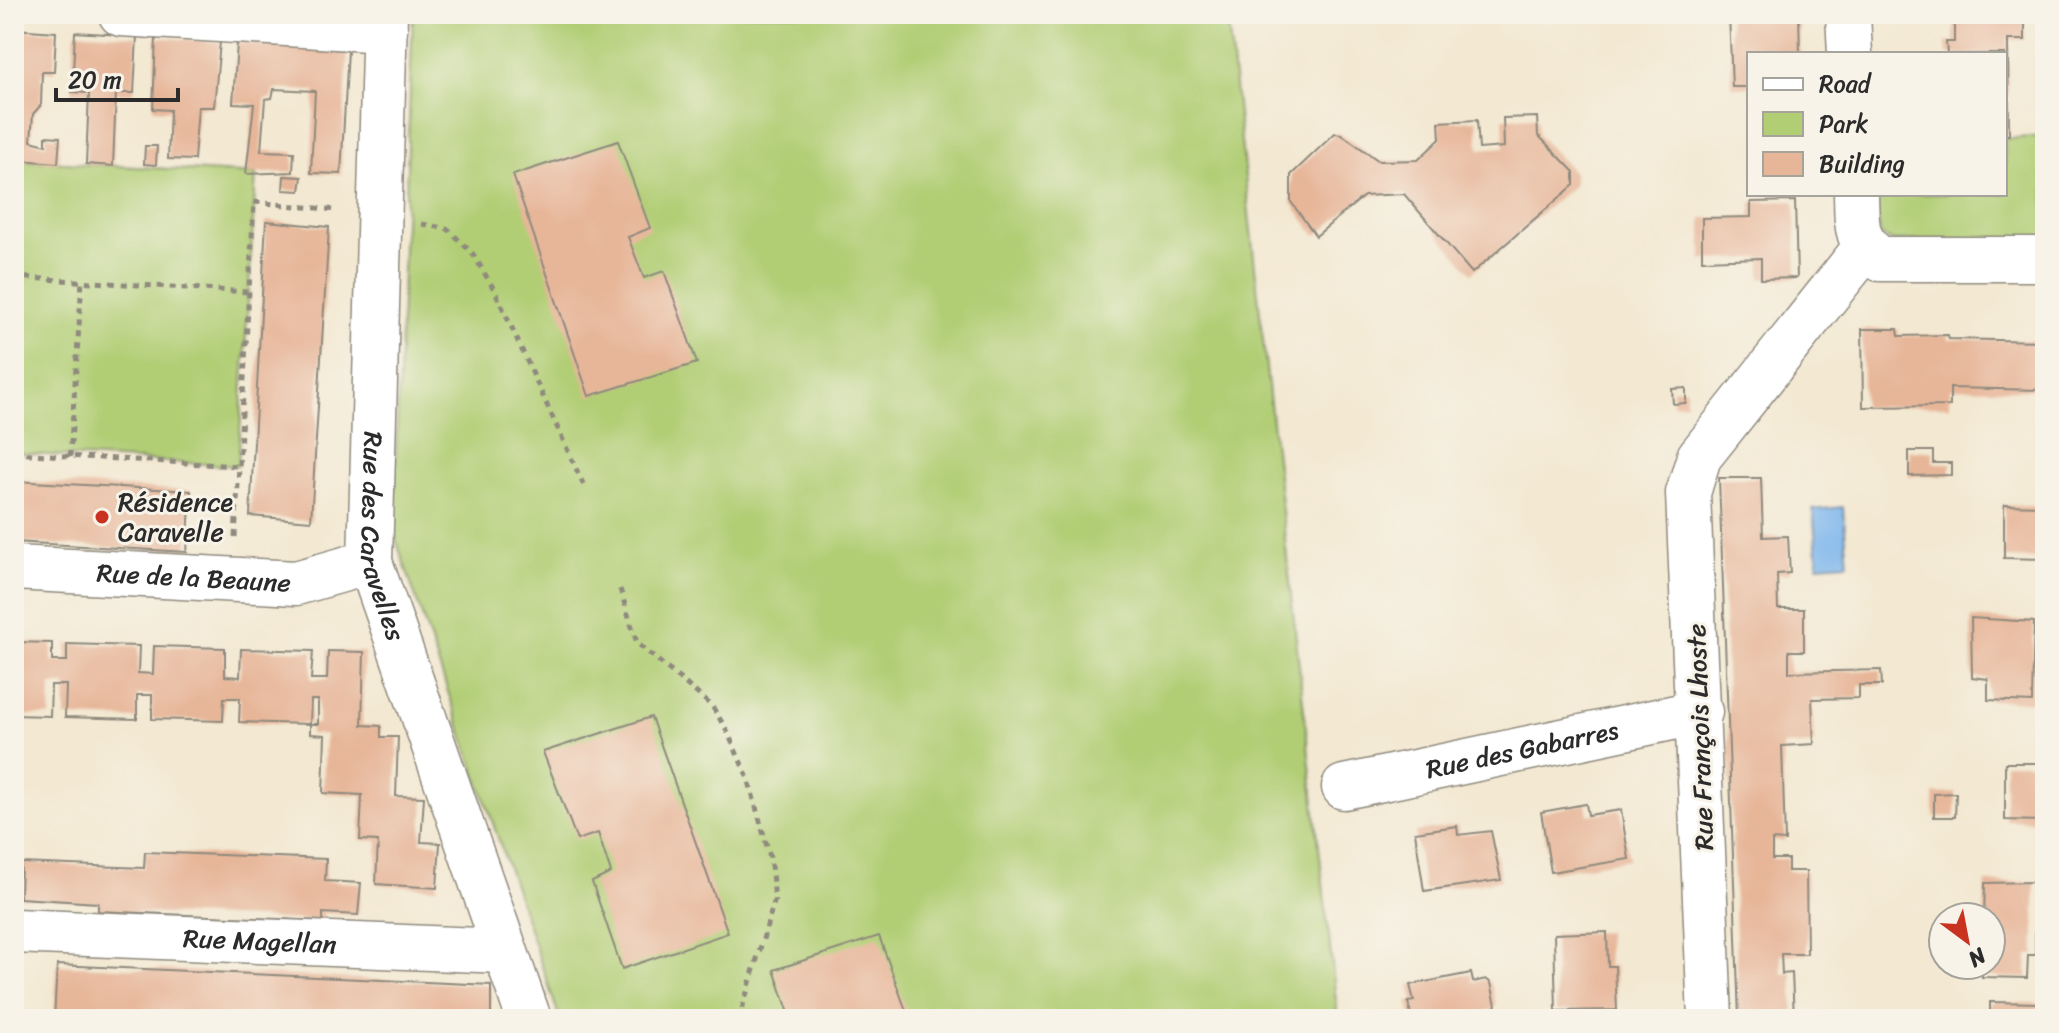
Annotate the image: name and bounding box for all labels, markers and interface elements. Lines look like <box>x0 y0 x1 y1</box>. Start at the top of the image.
scale bar <box>56 52 178 102</box>
legend <box>1747 52 2007 196</box>
text: 20 m <box>68 59 122 101</box>
text: Road <box>1819 63 1873 105</box>
text: Park <box>1819 103 1868 145</box>
text: Building <box>1819 143 1905 185</box>
street label: Rue des Caravelles <box>347 431 419 648</box>
place label: Résidence Caravelle <box>118 479 233 555</box>
marker: Résidence Caravelle <box>93 508 111 526</box>
street label: Rue de la Beaune <box>96 549 292 606</box>
street label: Rue François Lhoste <box>1673 623 1727 851</box>
street label: Rue des Gabarres <box>1422 707 1623 792</box>
north arrow <box>1927 901 2007 981</box>
street label: Rue Magellan <box>182 915 337 967</box>
text: N <box>1960 936 1995 979</box>

